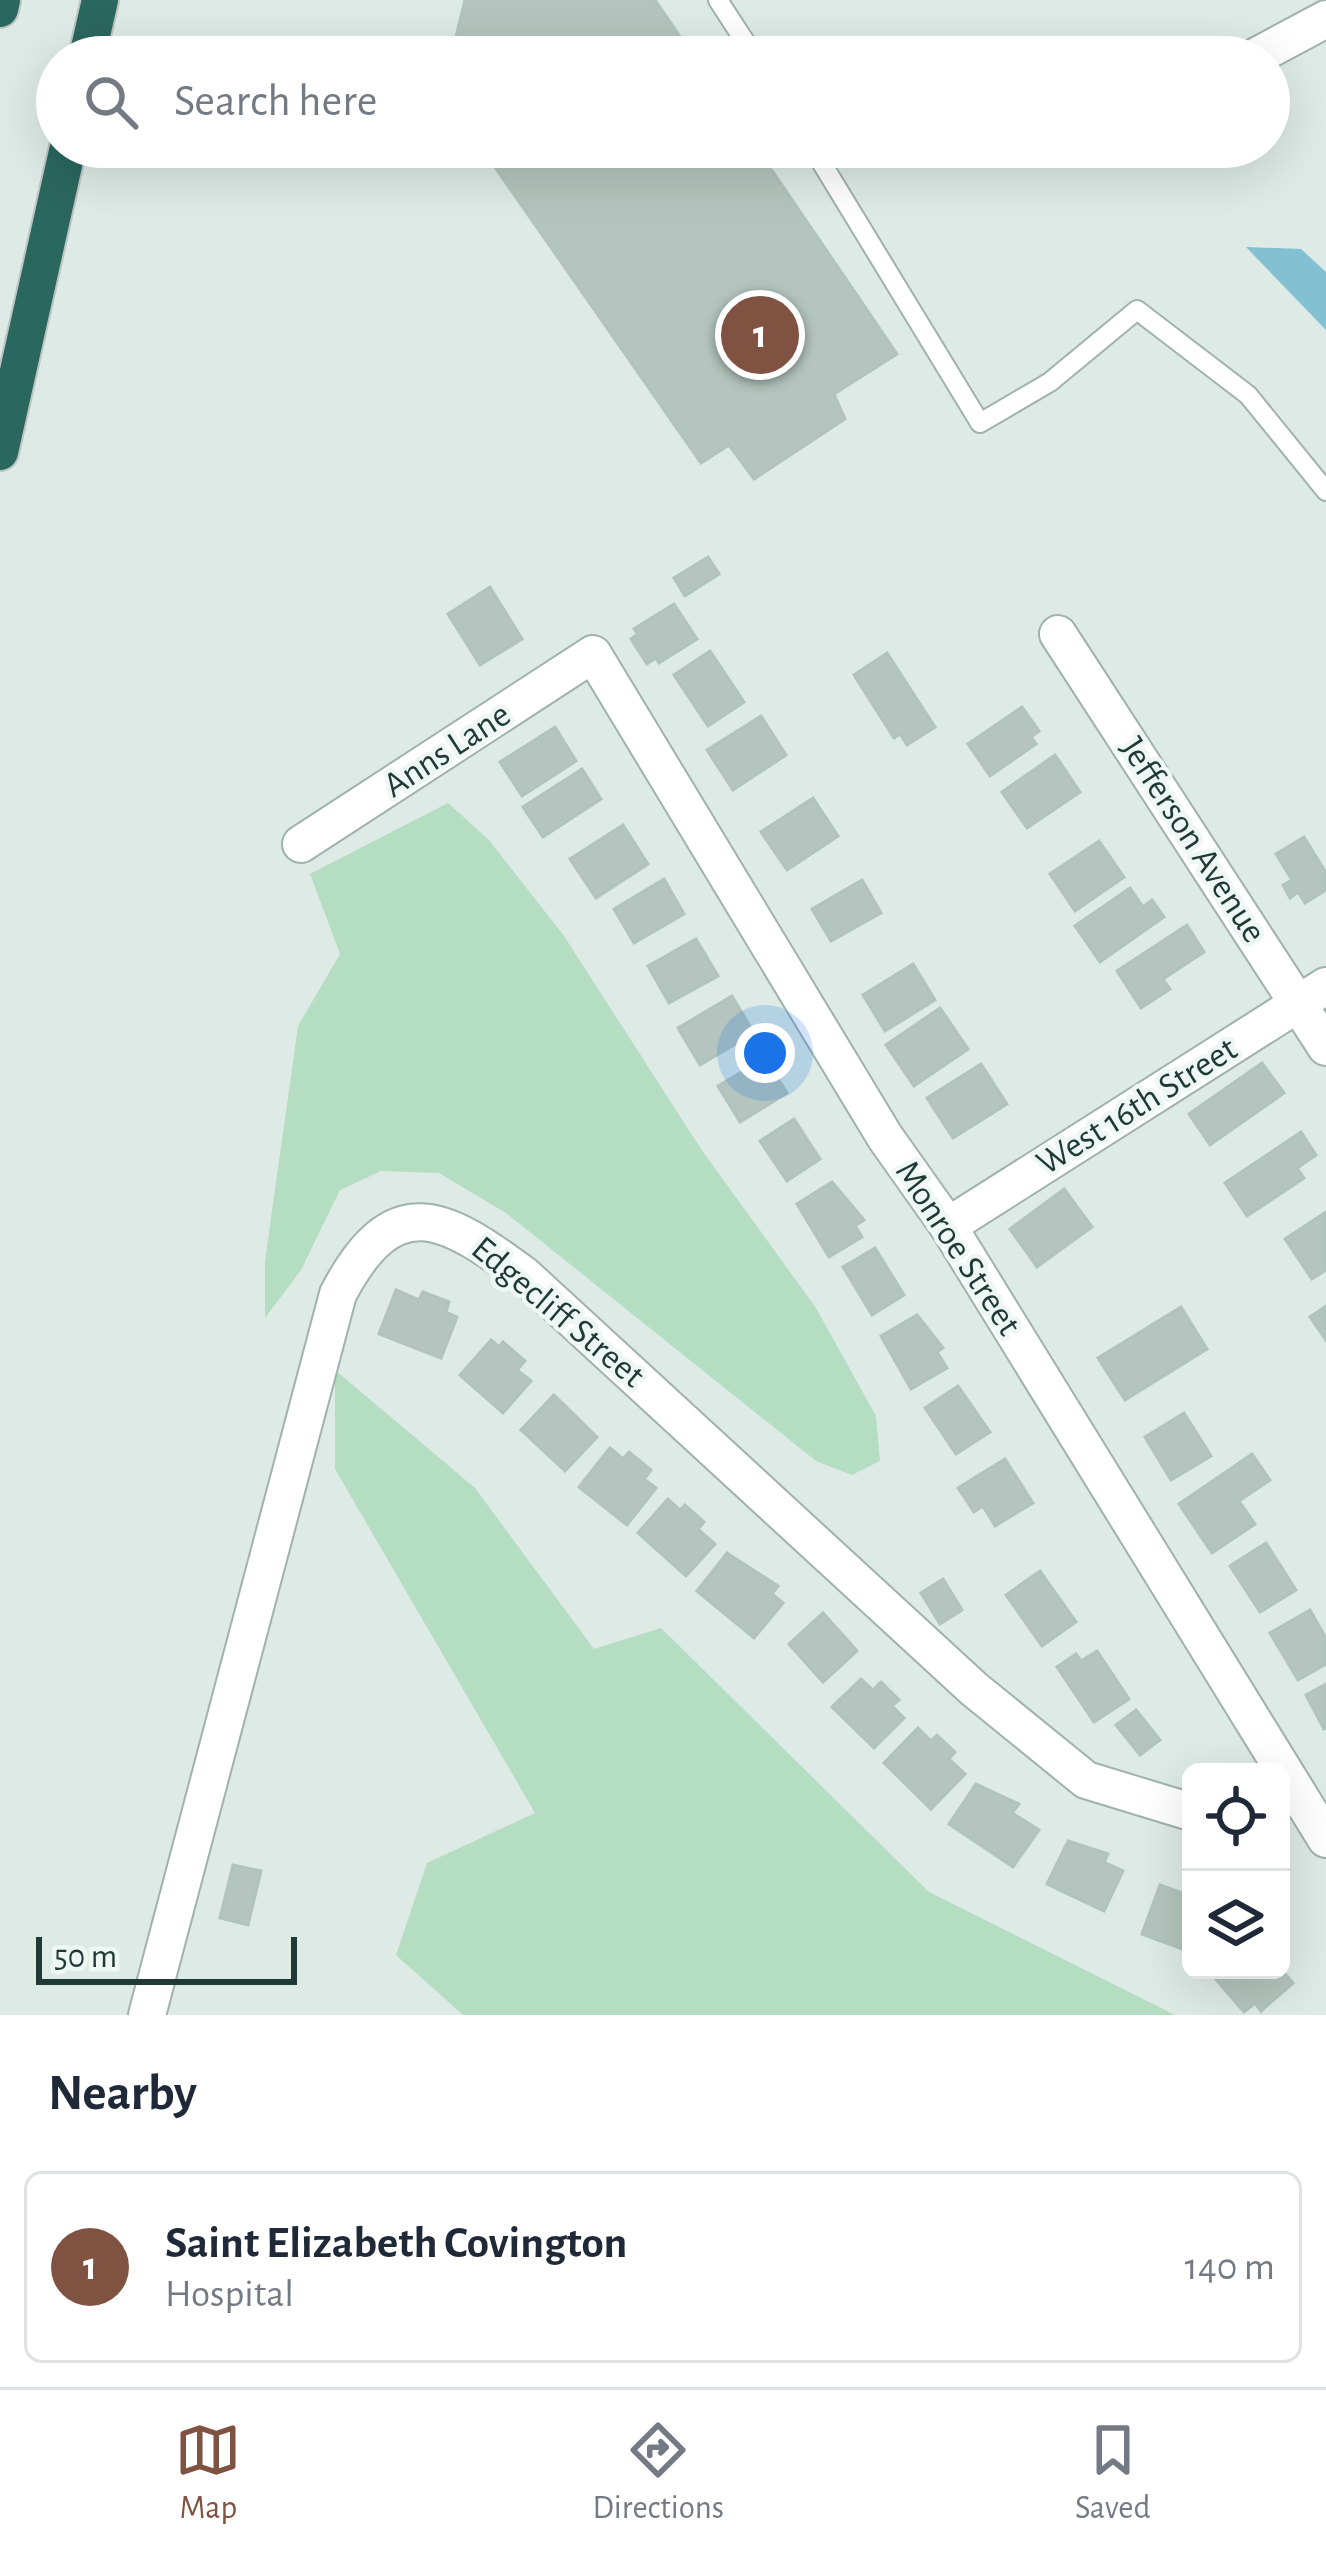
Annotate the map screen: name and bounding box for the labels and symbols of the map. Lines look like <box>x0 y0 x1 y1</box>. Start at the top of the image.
pin: 1 <box>721 290 799 380</box>
street label: Anns Lane <box>377 696 517 804</box>
street label: Jefferson Avenue <box>1114 731 1272 949</box>
your location <box>735 1023 795 1083</box>
street label: West 16th Street <box>1031 1030 1244 1182</box>
street label: Monroe Street <box>889 1154 1028 1342</box>
street label: Edgecliff Street <box>465 1230 652 1395</box>
scale bar <box>36 1931 297 1984</box>

